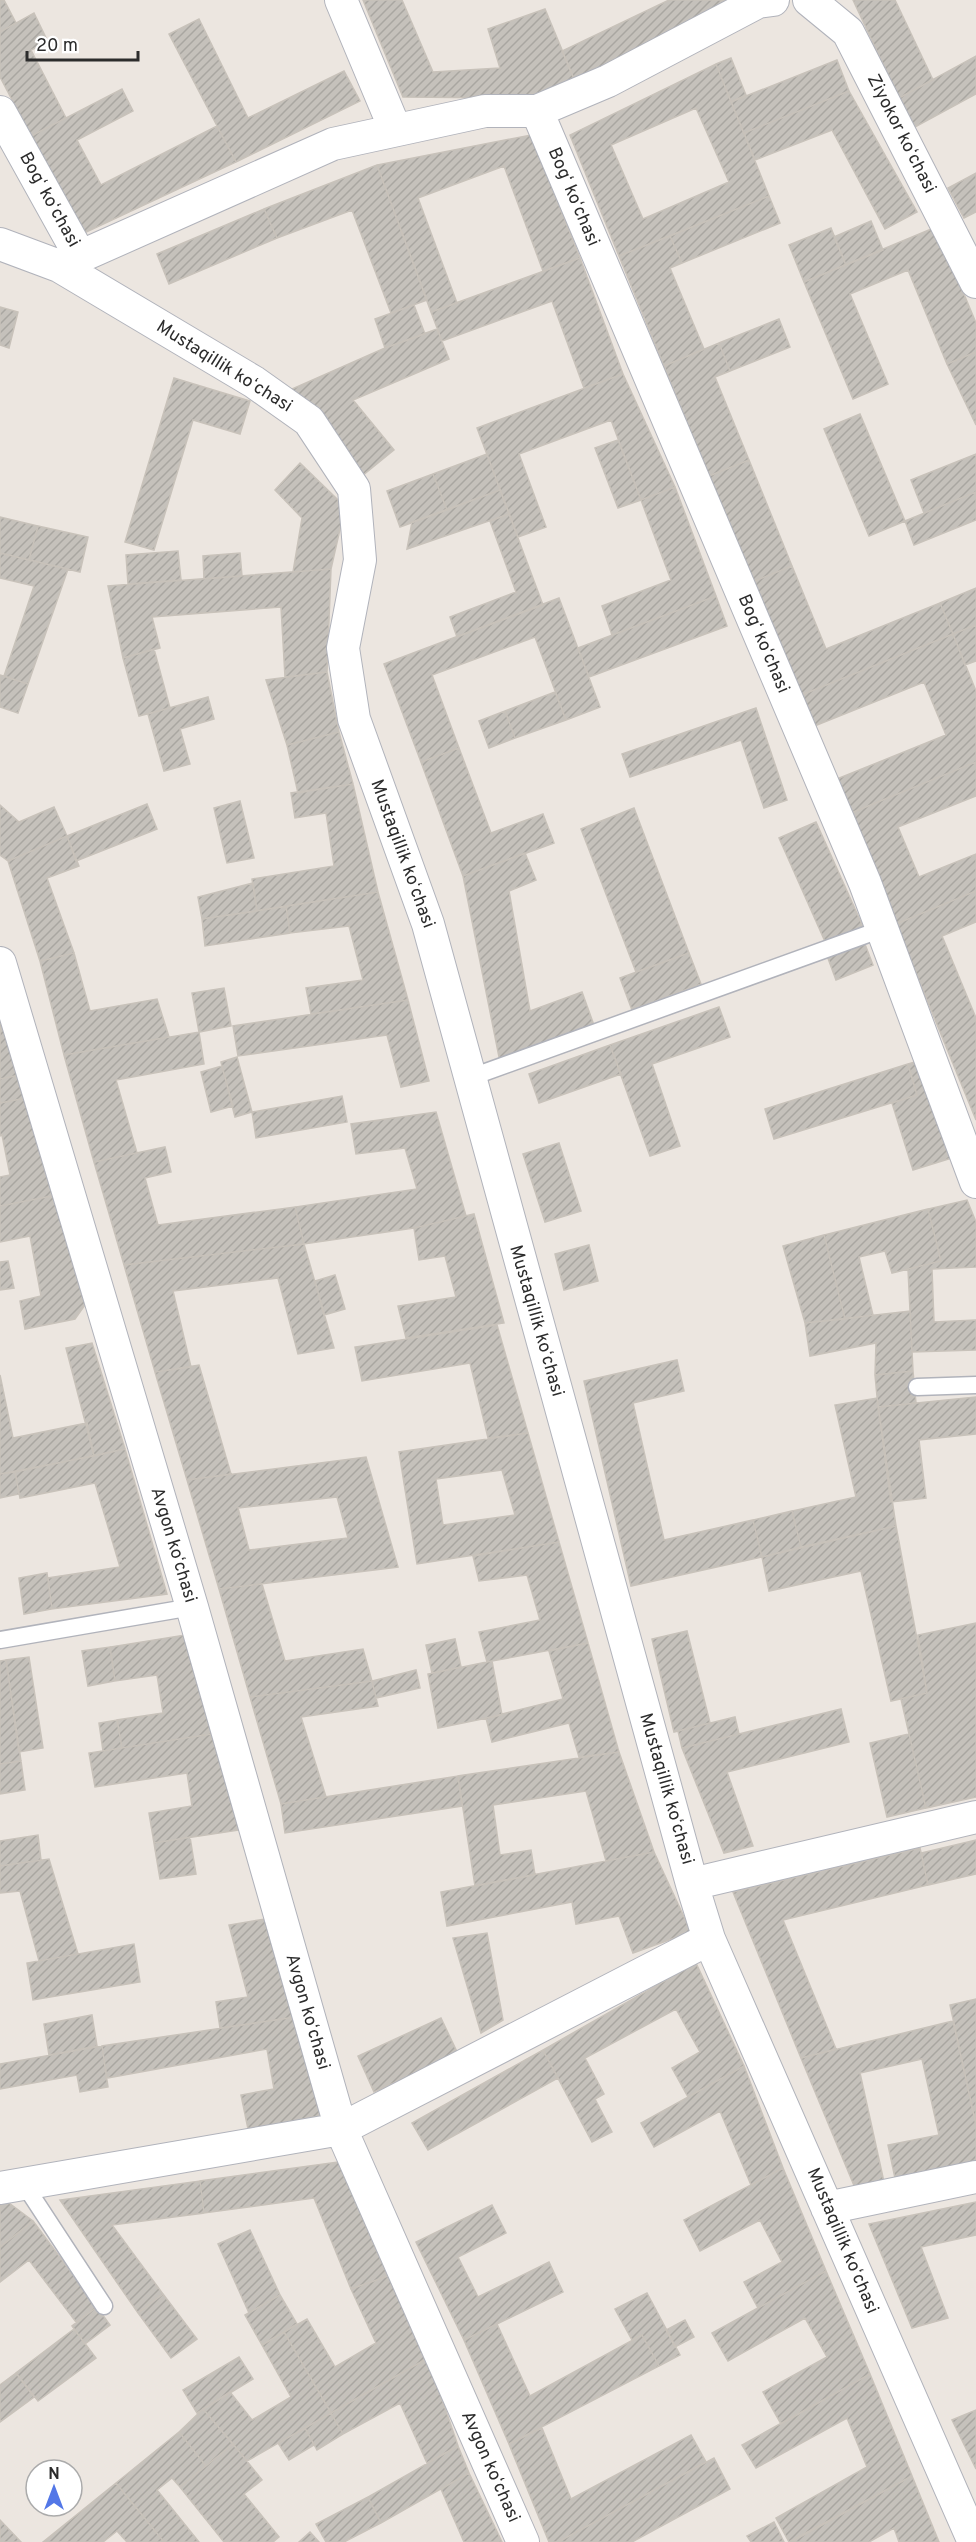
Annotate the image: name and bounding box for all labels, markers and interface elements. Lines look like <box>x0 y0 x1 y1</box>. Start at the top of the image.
scale bar <box>27 24 138 62</box>
text: 20 m <box>36 35 78 58</box>
street label: Ziyokor koʻchasi <box>861 71 941 197</box>
street label: Bogʻ koʻchasi <box>542 144 604 250</box>
street label: Bogʻ koʻchasi <box>13 148 85 252</box>
street label: Mustaqillik koʻchasi <box>152 316 296 418</box>
street label: Bogʻ koʻchasi <box>732 591 794 697</box>
street label: Mustaqillik koʻchasi <box>364 777 440 931</box>
street label: Mustaqillik koʻchasi <box>503 1243 569 1399</box>
street label: Avgon koʻchasi <box>145 1484 201 1606</box>
street label: Mustaqillik koʻchasi <box>633 1711 699 1867</box>
street label: Avgon koʻchasi <box>279 1951 335 2073</box>
street label: Mustaqillik koʻchasi <box>801 2164 883 2318</box>
street label: Avgon koʻchasi <box>455 2408 525 2526</box>
north arrow <box>24 2458 84 2518</box>
text: N <box>48 2465 60 2485</box>

